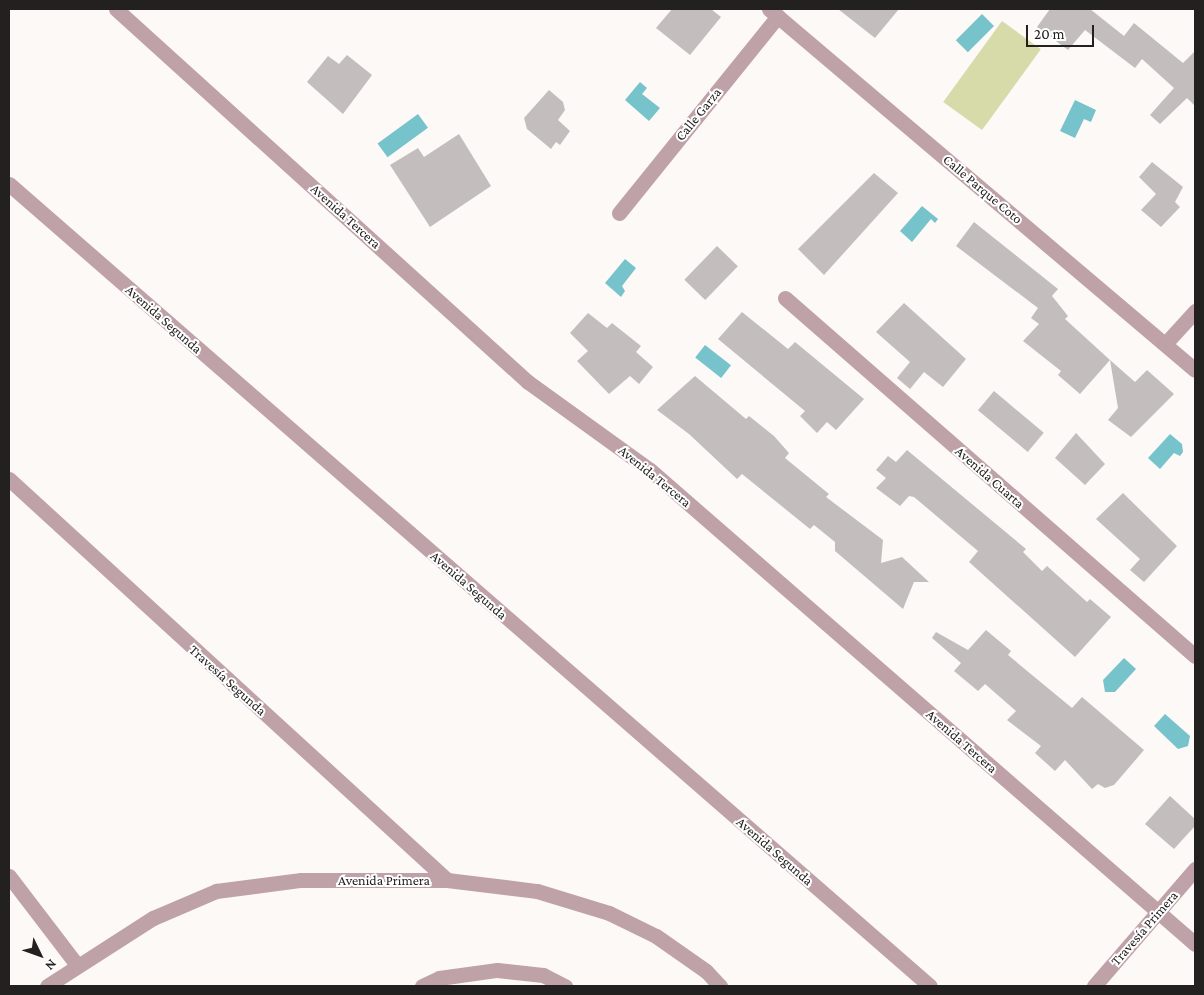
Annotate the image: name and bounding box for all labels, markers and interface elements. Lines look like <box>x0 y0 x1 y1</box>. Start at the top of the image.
scale bar <box>1029 15 1096 47</box>
text: 20 m <box>1034 26 1065 42</box>
street label: Calle Garza <box>672 84 724 144</box>
street label: Calle Parque Coto <box>940 151 1026 227</box>
street label: Avenida Tercera <box>307 180 385 252</box>
street label: Avenida Segunda <box>122 281 206 357</box>
street label: Avenida Tercera <box>615 442 695 510</box>
street label: Avenida Cuarta <box>952 442 1028 512</box>
street label: Avenida Segunda <box>427 547 511 623</box>
street label: Travesía Segunda <box>186 641 270 719</box>
street label: Avenida Tercera <box>923 706 1001 776</box>
street label: Avenida Segunda <box>733 813 817 889</box>
street label: Avenida Primera <box>338 872 430 888</box>
street label: Travesía Primera <box>1107 887 1181 969</box>
north arrow <box>15 930 65 980</box>
text: N <box>42 956 60 974</box>

